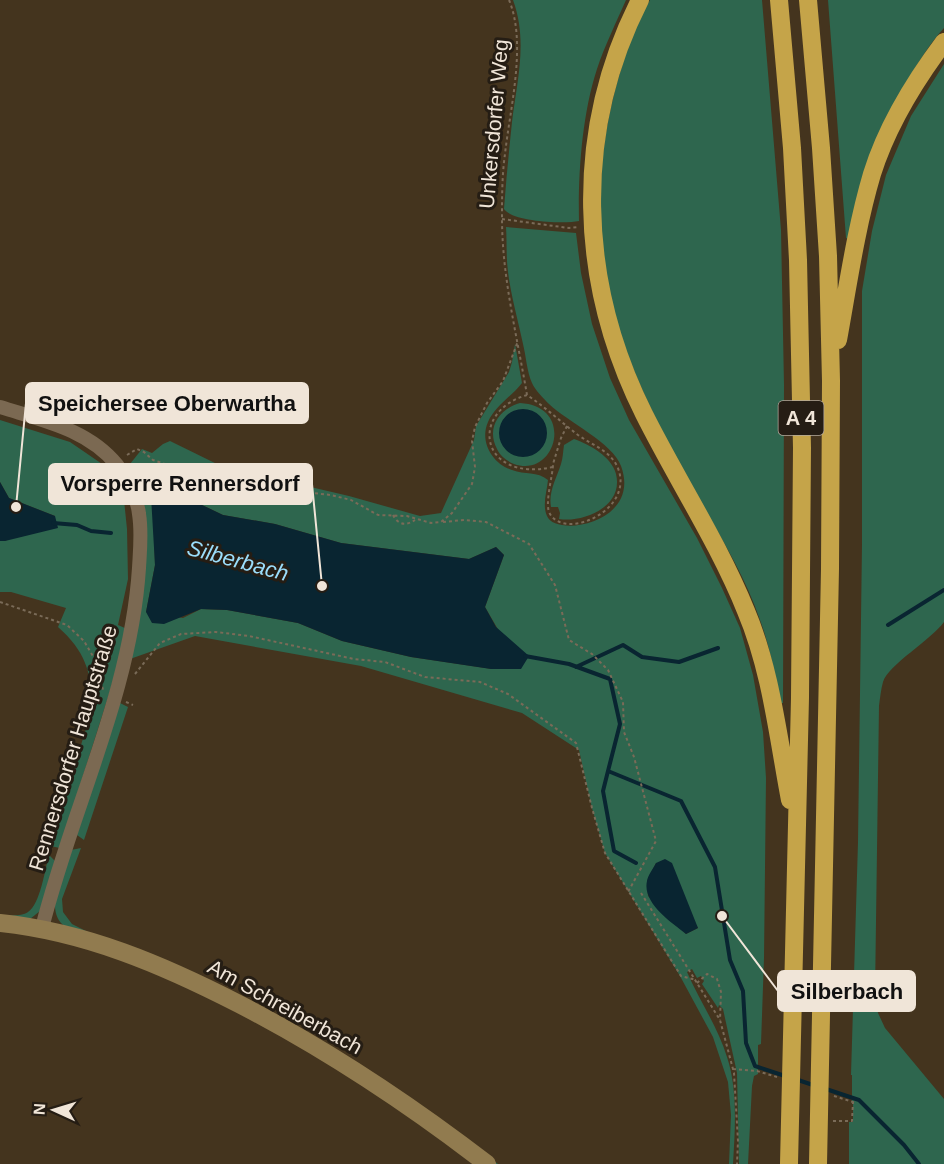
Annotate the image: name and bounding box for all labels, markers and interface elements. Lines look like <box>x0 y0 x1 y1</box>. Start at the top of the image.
street label: Unkersdorfer Weg <box>475 38 512 210</box>
callout: Speichersee Oberwartha <box>26 383 308 423</box>
text: Speichersee Oberwartha <box>38 391 297 416</box>
road number: A 4 <box>778 401 824 435</box>
callout: Vorsperre Rennersdorf <box>49 464 312 504</box>
text: Vorsperre Rennersdorf <box>60 471 300 496</box>
water label: Silberbach <box>184 535 291 586</box>
street label: Rennersdorfer Hauptstraße <box>24 622 121 873</box>
street label: Am Schreiberbach <box>204 955 366 1058</box>
callout: Silberbach <box>778 971 915 1011</box>
text: Silberbach <box>791 979 903 1004</box>
north arrow <box>24 1080 84 1140</box>
text: N <box>31 1103 48 1115</box>

